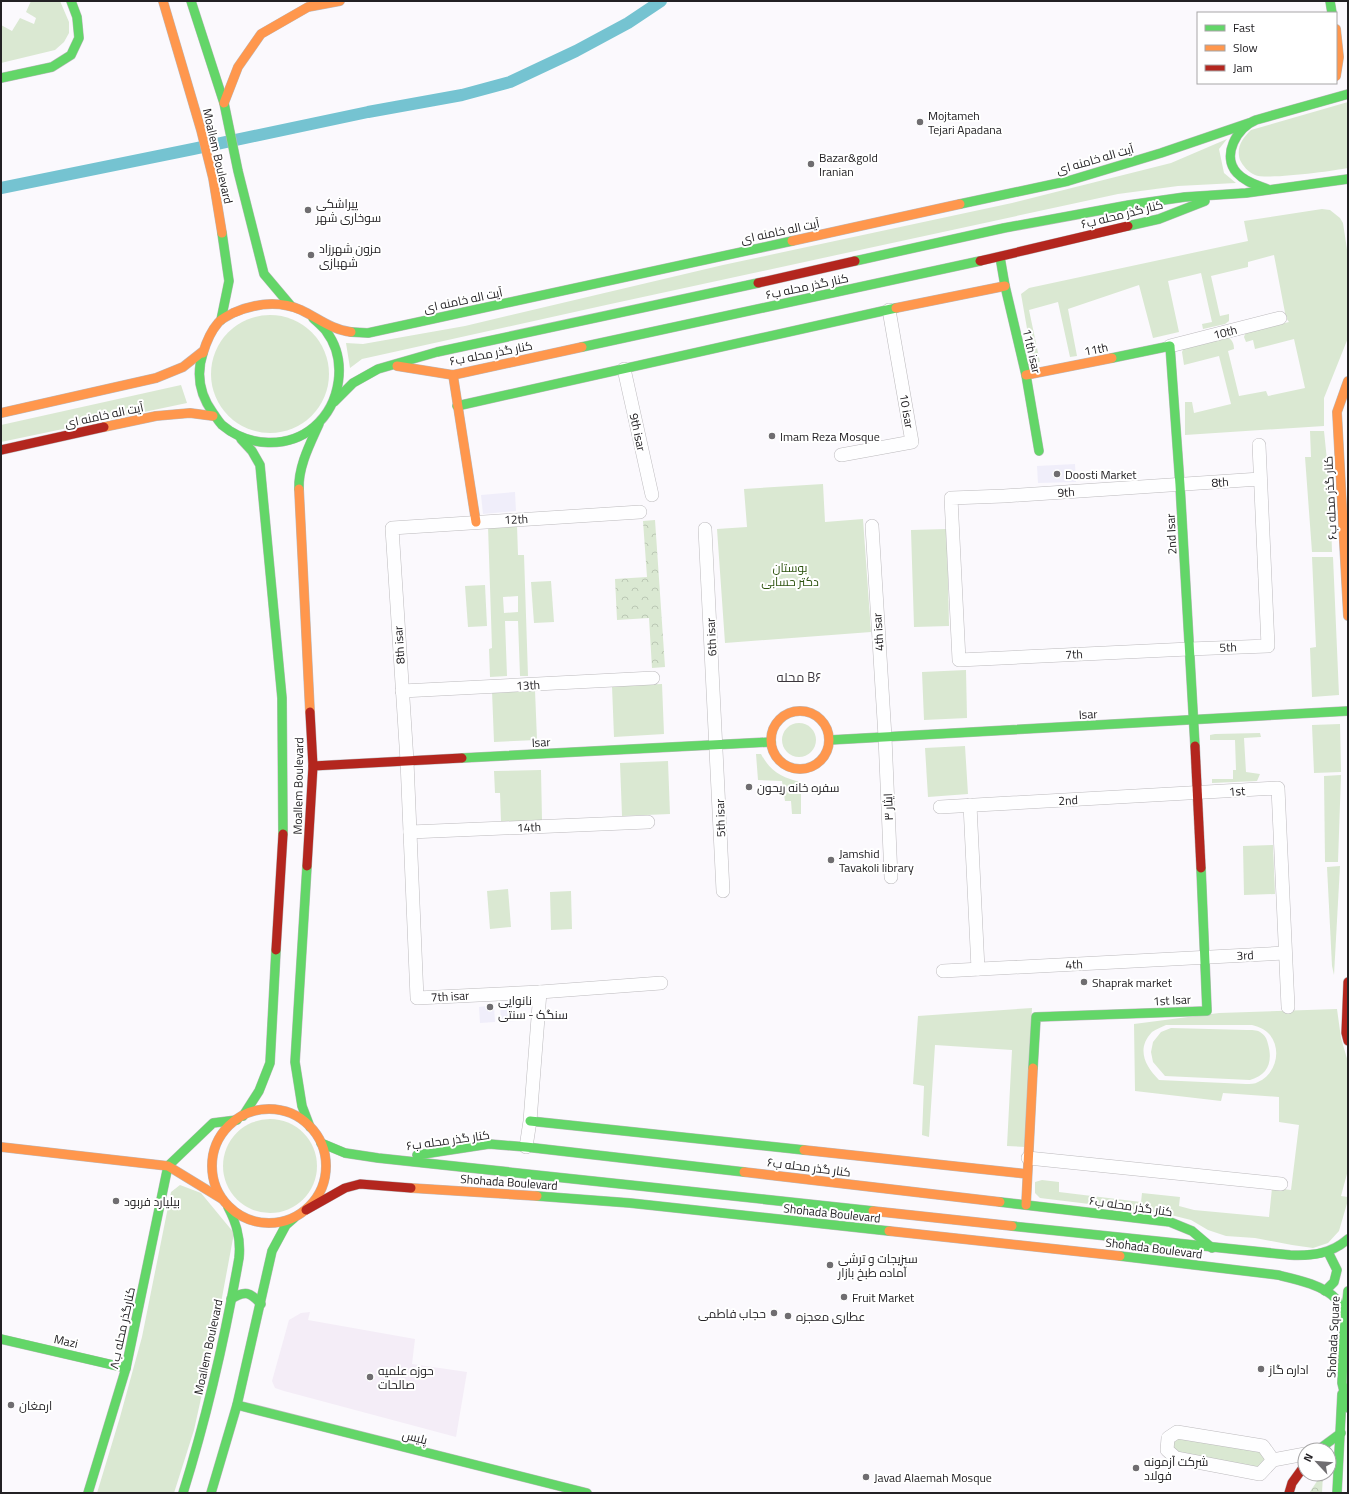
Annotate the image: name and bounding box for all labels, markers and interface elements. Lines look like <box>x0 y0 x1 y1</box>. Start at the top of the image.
legend <box>1197 12 1337 84</box>
text: Fast <box>1233 18 1256 37</box>
text: Slow <box>1233 38 1258 57</box>
text: Jam <box>1233 58 1253 77</box>
street label: Moallem Boulevard <box>198 106 238 206</box>
place label: Mojtameh Tejari Apadana <box>928 106 1002 139</box>
marker: Mojtameh Tejari Apadana <box>915 117 925 127</box>
street label: آیت اله خامنه ای <box>1054 139 1137 179</box>
place label: Bazar&gold Iranian <box>819 148 878 181</box>
marker: Bazar&gold Iranian <box>806 159 816 169</box>
place label: پیراشکی سوخاری شهر <box>315 194 381 227</box>
street label: کنار گذر محله ب۶ <box>1079 195 1165 233</box>
marker: پیراشکی سوخاری شهر <box>303 205 313 215</box>
street label: آیت اله خامنه ای <box>739 213 822 249</box>
place label: مزون شهرزاد شهبازی <box>319 239 381 272</box>
marker: مزون شهرزاد شهبازی <box>306 250 316 260</box>
street label: کنار گذر محله ب۶ <box>764 268 850 304</box>
street label: آیت اله خامنه ای <box>422 282 505 318</box>
street label: 10th <box>1211 320 1239 344</box>
street label: 11th isar <box>1018 327 1046 375</box>
street label: کنار گذر محله ب۶ <box>448 336 534 370</box>
street label: 11th <box>1082 337 1110 361</box>
street label: 10 isar <box>895 392 919 430</box>
street label: آیت اله خامنه ای <box>63 397 146 433</box>
street label: 9th isar <box>625 411 651 453</box>
place label: Imam Reza Mosque <box>780 427 880 446</box>
marker: Imam Reza Mosque <box>767 431 777 441</box>
street label: کنار گذر محله ب۶ <box>1318 455 1342 541</box>
place label: Doosti Market <box>1065 465 1137 484</box>
marker: Doosti Market <box>1052 469 1062 479</box>
street label: 8th <box>1211 472 1229 492</box>
street label: 9th <box>1057 482 1075 502</box>
street label: 12th <box>503 509 529 529</box>
street label: 2nd Isar <box>1160 513 1182 555</box>
park label: بوستان دکتر حسابی <box>761 558 819 591</box>
street label: 4th isar <box>867 612 889 652</box>
street label: 6th isar <box>701 617 721 657</box>
street label: 8th isar <box>388 625 410 665</box>
street label: 5th <box>1219 637 1237 657</box>
street label: 7th <box>1065 644 1083 664</box>
district label: محله B۶ <box>777 667 821 687</box>
street label: 13th <box>515 675 541 695</box>
street label: Isar <box>1078 704 1098 724</box>
street label: Isar <box>531 732 551 752</box>
street label: Moallem Boulevard <box>288 737 308 835</box>
place label: سفره خانه ریحون <box>757 778 839 797</box>
street label: 1st <box>1228 781 1247 801</box>
marker: سفره خانه ریحون <box>744 782 754 792</box>
street label: 2nd <box>1058 790 1078 810</box>
street label: ایثار ۳ <box>878 793 898 821</box>
street label: 5th isar <box>710 798 730 838</box>
street label: 14th <box>517 817 541 837</box>
place label: Jamshid Tavakoli library <box>839 844 914 877</box>
marker: Jamshid Tavakoli library <box>826 855 836 865</box>
street label: 3rd <box>1236 945 1254 965</box>
street label: 4th <box>1065 954 1083 974</box>
place label: Shaprak market <box>1092 973 1173 992</box>
marker: Shaprak market <box>1079 977 1089 987</box>
street label: 7th isar <box>430 986 470 1006</box>
street label: 1st Isar <box>1153 990 1191 1010</box>
place label: نانوایی سنگک - سنتی <box>498 991 568 1024</box>
marker: نانوایی سنگک - سنتی <box>485 1002 495 1012</box>
street label: کنار گذر محله ب۶ <box>405 1125 491 1155</box>
street label: کنار گذر محله ب۶ <box>766 1152 852 1182</box>
street label: Shohada Boulevard <box>460 1169 558 1195</box>
street label: کنار گذر محله ب۶ <box>1088 1191 1174 1221</box>
place label: بیلیارد فربود <box>124 1192 180 1211</box>
marker: بیلیارد فربود <box>111 1196 121 1206</box>
street label: Shohada Boulevard <box>782 1198 882 1228</box>
street label: Shohada Boulevard <box>1104 1233 1204 1263</box>
place label: سبزیجات و ترشی آماده طبخ بازار <box>837 1249 918 1282</box>
marker: سبزیجات و ترشی آماده طبخ بازار <box>825 1260 835 1270</box>
street label: کنارگذر محله ب۸ <box>104 1285 140 1371</box>
place label: Fruit Market <box>852 1288 915 1307</box>
marker: Fruit Market <box>839 1292 849 1302</box>
street label: Shohada Square <box>1321 1296 1345 1378</box>
street label: Moallem Boulevard <box>189 1297 227 1397</box>
place label: حجاب فاطمی <box>698 1304 766 1323</box>
place label: عطاری معجزه <box>796 1307 865 1326</box>
marker: حجاب فاطمی <box>769 1308 779 1318</box>
marker: عطاری معجزه <box>783 1311 793 1321</box>
street label: Mazi <box>52 1329 80 1353</box>
place label: اداره گاز <box>1268 1360 1309 1379</box>
place label: حوزه علمیه صالحات <box>378 1361 434 1394</box>
marker: اداره گاز <box>1256 1364 1266 1374</box>
marker: حوزه علمیه صالحات <box>365 1372 375 1382</box>
place label: ارمغان <box>19 1396 52 1415</box>
marker: ارمغان <box>6 1400 16 1410</box>
street label: پلیس <box>400 1425 430 1449</box>
north arrow <box>1297 1442 1337 1482</box>
text: N <box>1299 1451 1317 1465</box>
place label: شرکت آزمونه فولاد <box>1144 1452 1208 1485</box>
marker: شرکت آزمونه فولاد <box>1131 1463 1141 1473</box>
place label: Javad Alaemah Mosque <box>874 1468 992 1487</box>
marker: Javad Alaemah Mosque <box>861 1472 871 1482</box>

